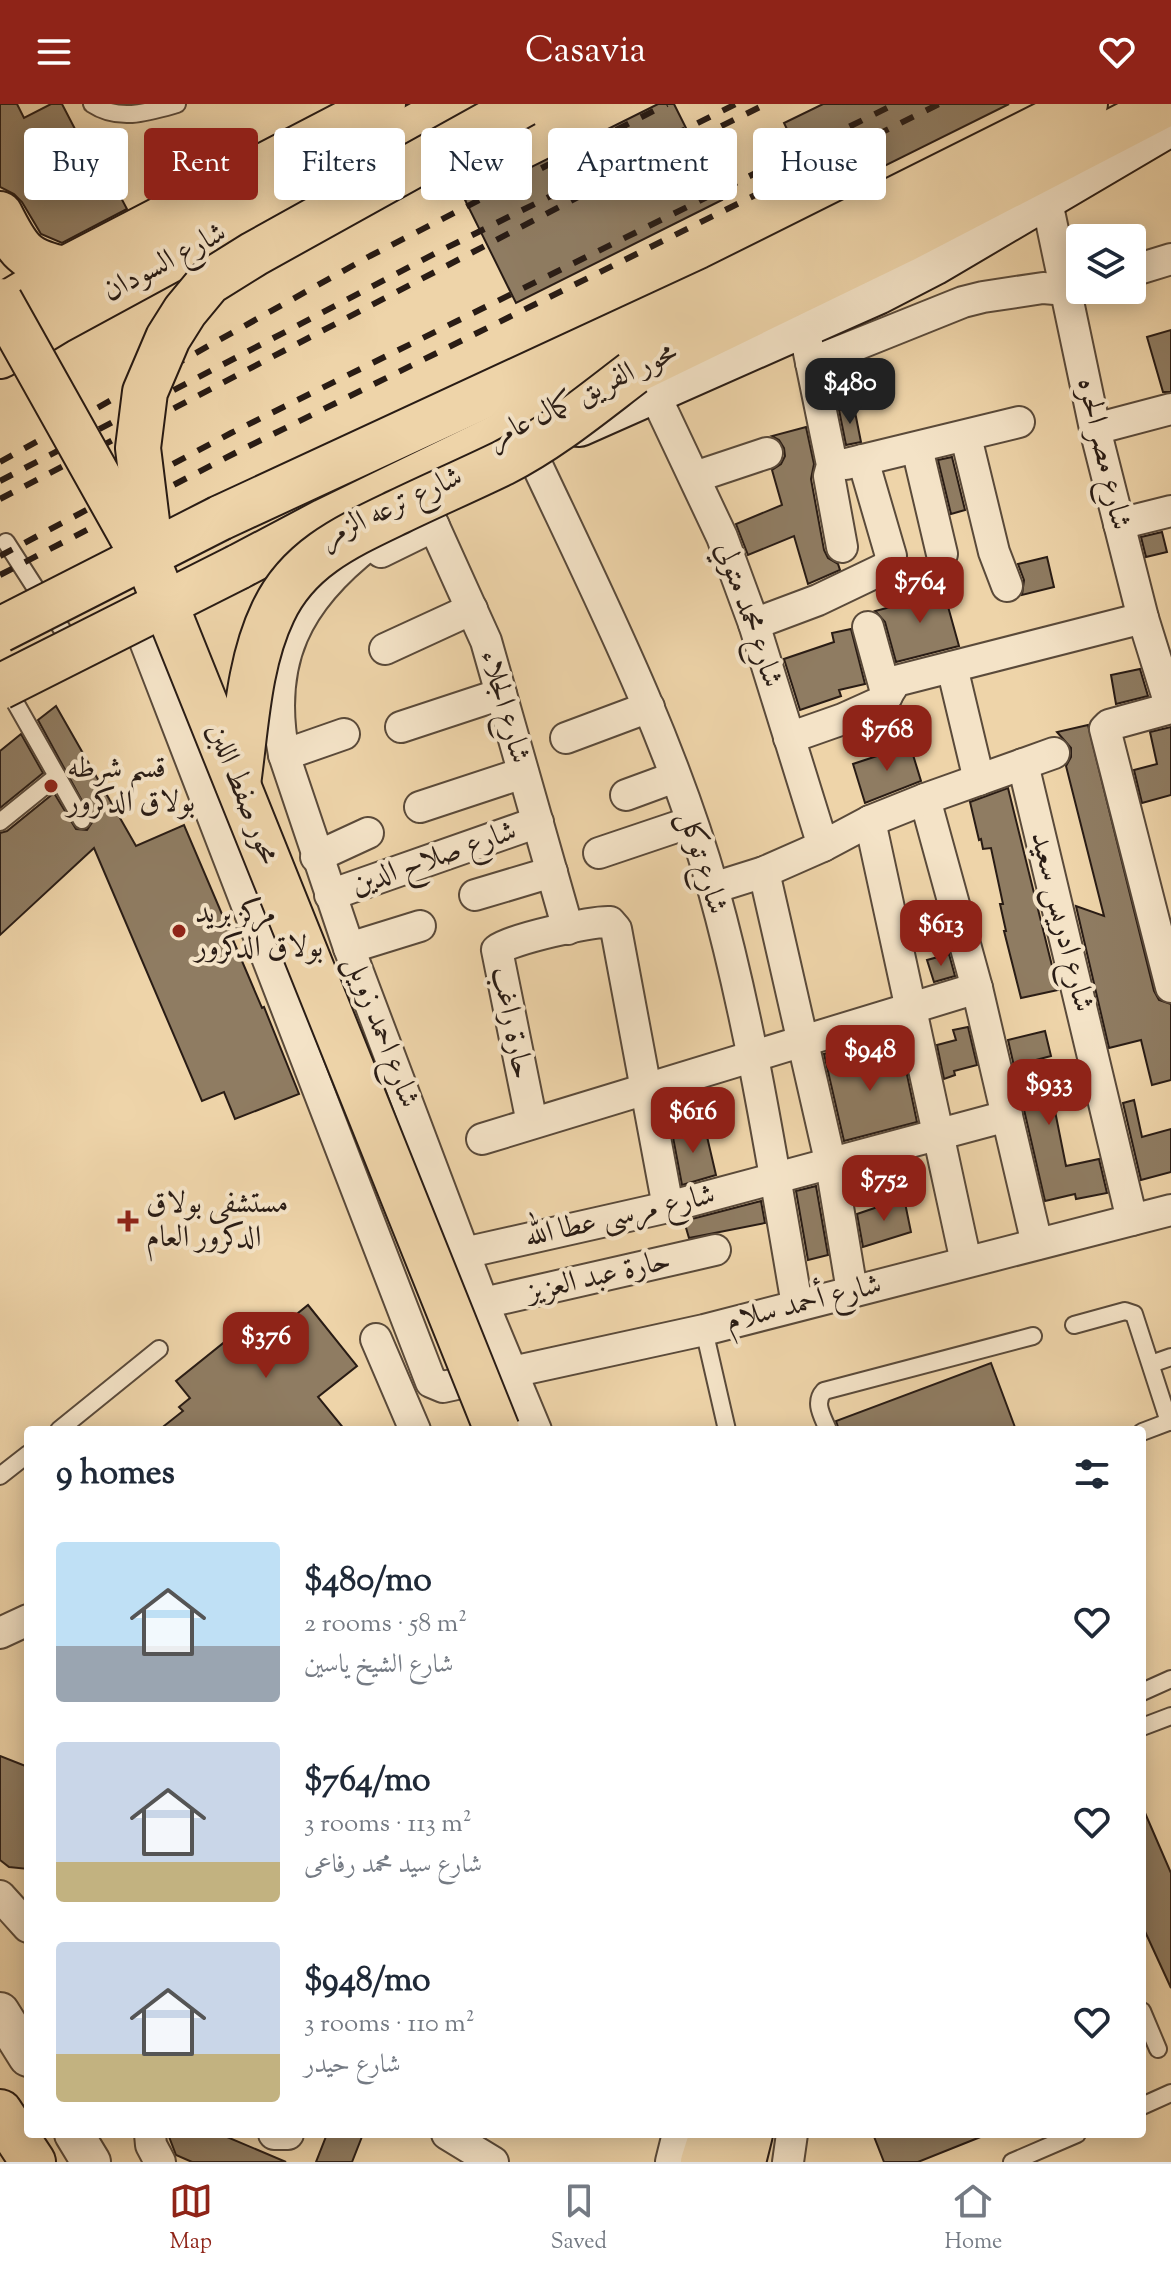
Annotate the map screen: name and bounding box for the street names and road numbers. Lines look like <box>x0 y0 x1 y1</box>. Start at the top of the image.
street label: شارع السودان <box>95 212 235 315</box>
street label: محور الفريق كمال عامر <box>481 332 685 460</box>
street label: شارع مصر الحره <box>1064 374 1141 535</box>
street label: شارع ترعه الزمر <box>314 456 471 561</box>
street label: شارع محمد متولي <box>702 536 793 694</box>
street label: شارع الجلاء <box>466 645 541 769</box>
street label: محور صفط اللبن <box>194 717 290 871</box>
street label: شارع توكل <box>665 806 738 920</box>
street label: شارع صلاح الدين <box>345 811 523 909</box>
street label: شارع ادريس سعيد <box>1017 827 1104 1017</box>
street label: شارع احمد زويل <box>331 950 430 1115</box>
street label: حارة راغب <box>479 963 543 1083</box>
street label: شارع مرسى عطا الله <box>520 1170 720 1261</box>
street label: حارة عبد العزيز <box>520 1240 675 1315</box>
street label: شارع أحمد سلام <box>721 1262 887 1346</box>

